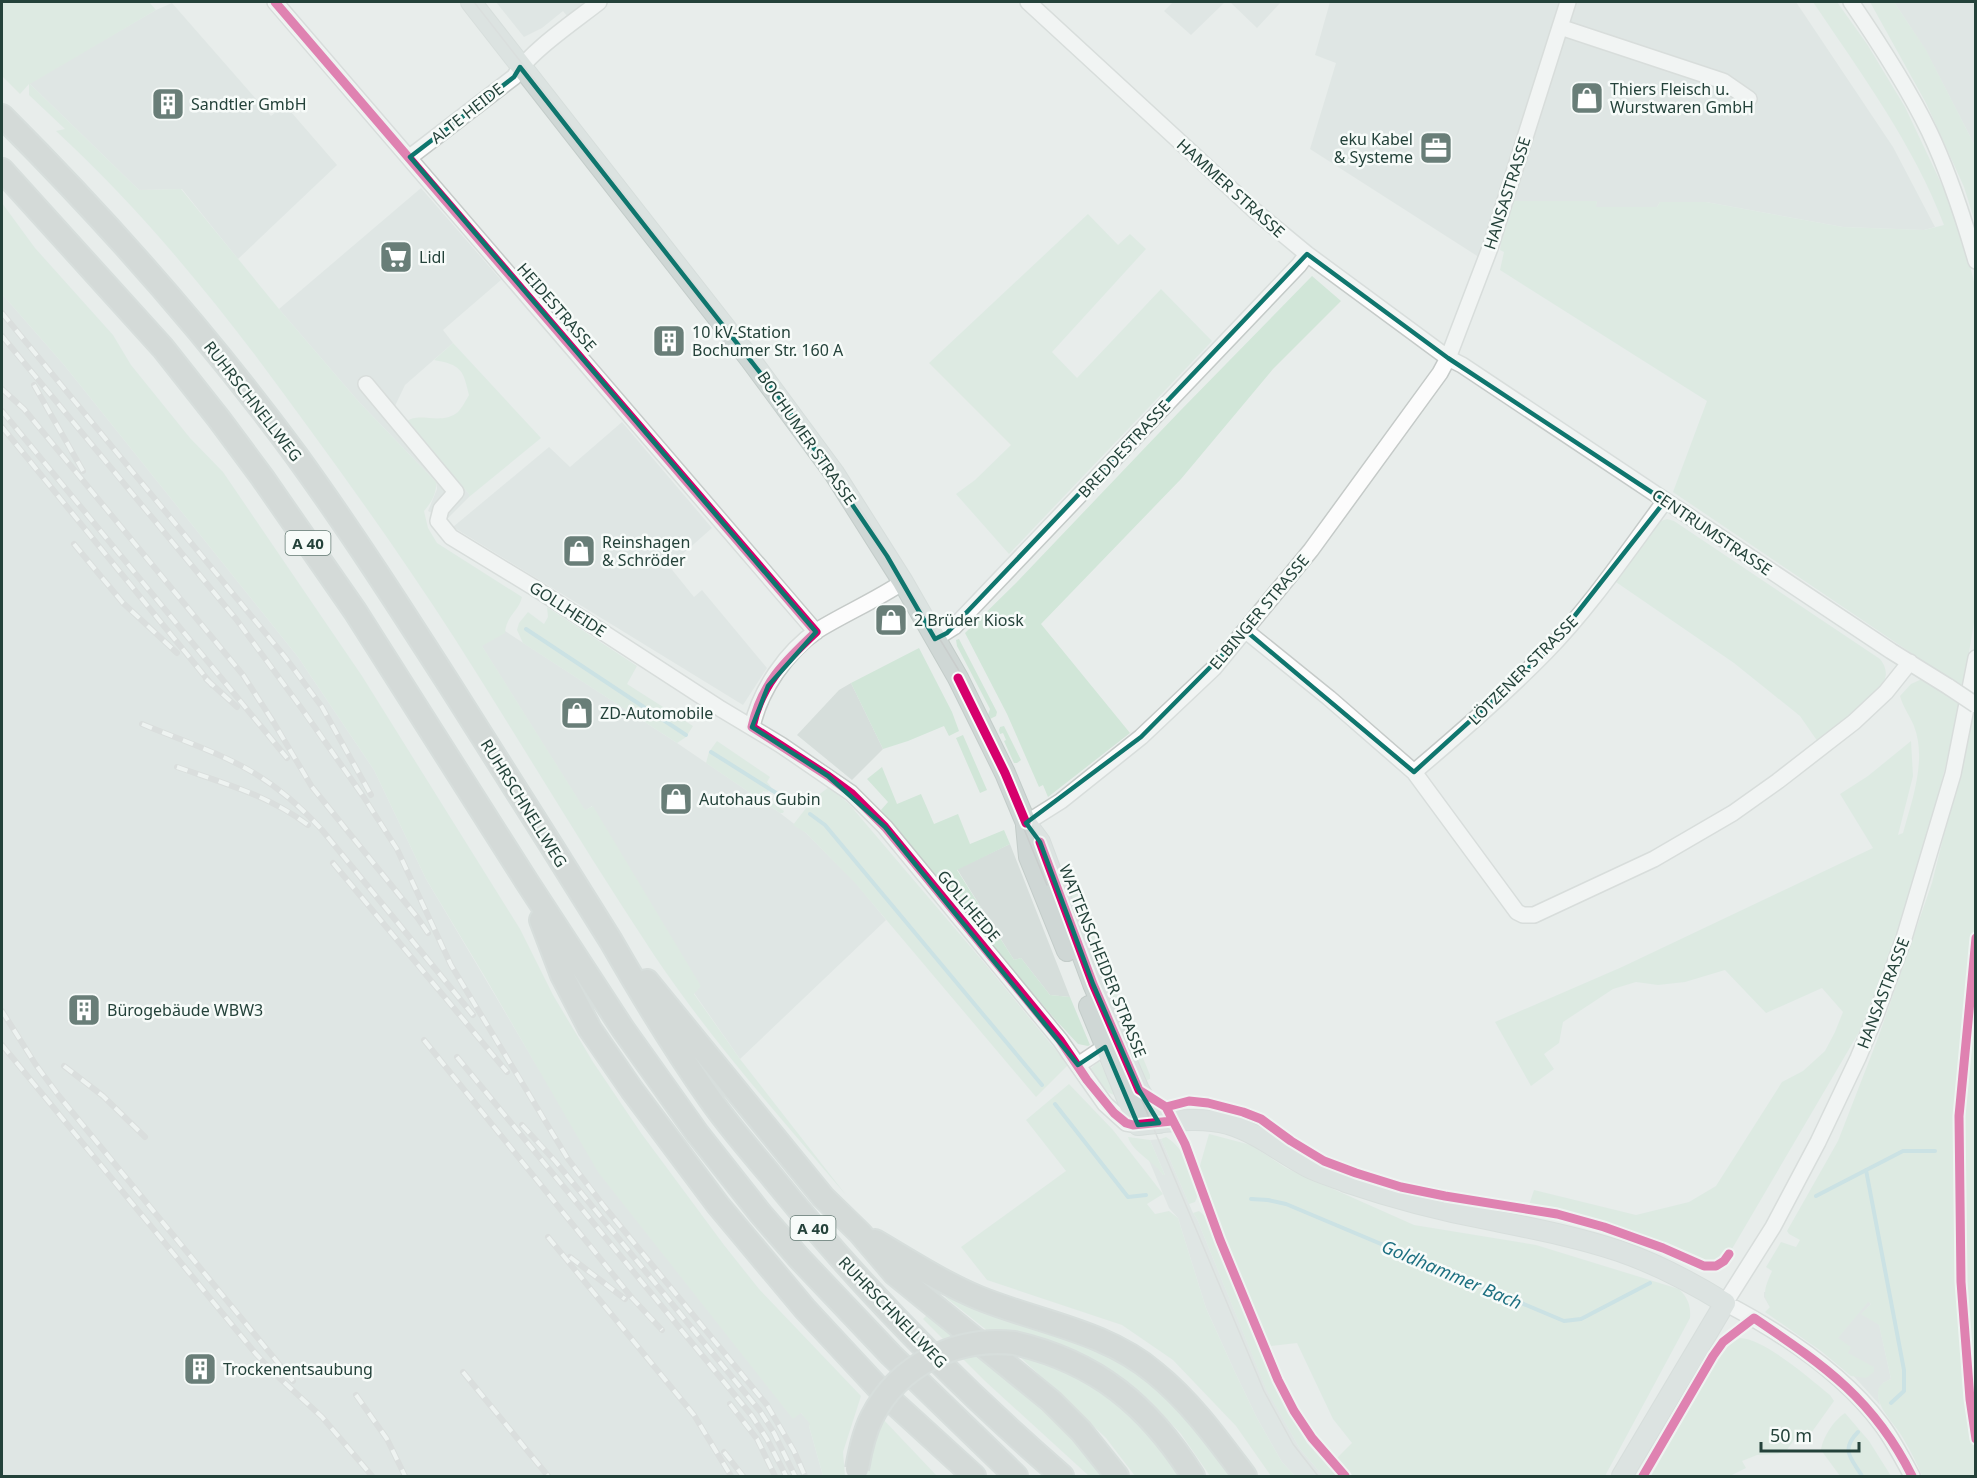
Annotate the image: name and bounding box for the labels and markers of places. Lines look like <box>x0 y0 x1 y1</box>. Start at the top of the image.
place label: Thiers Fleisch u. Wurstwaren GmbH <box>1610 78 1754 118</box>
shop icon: Thiers Fleisch u. Wurstwaren GmbH <box>1569 80 1605 116</box>
building icon: Sandtler GmbH <box>150 86 186 122</box>
place label: Sandtler GmbH <box>191 93 307 115</box>
place label: eku Kabel & Systeme <box>1334 128 1413 168</box>
office icon: eku Kabel & Systeme <box>1418 130 1454 166</box>
supermarket icon: Lidl <box>378 239 414 275</box>
place label: Lidl <box>419 246 445 268</box>
place label: 10 kV-Station Bochumer Str. 160 A <box>692 321 844 361</box>
building icon: 10 kV-Station Bochumer Str. 160 A <box>651 323 687 359</box>
place label: Reinshagen & Schröder <box>602 531 690 571</box>
shop icon: Reinshagen & Schröder <box>561 533 597 569</box>
shop icon: 2 Brüder Kiosk <box>873 602 909 638</box>
place label: 2 Brüder Kiosk <box>914 609 1024 631</box>
shop icon: ZD-Automobile <box>559 695 595 731</box>
place label: ZD-Automobile <box>600 702 713 724</box>
shop icon: Autohaus Gubin <box>658 781 694 817</box>
place label: Autohaus Gubin <box>699 788 821 810</box>
building icon: Bürogebäude WBW3 <box>66 992 102 1028</box>
place label: Bürogebäude WBW3 <box>107 999 263 1021</box>
building icon: Trockenentsaubung <box>182 1351 218 1387</box>
place label: Trockenentsaubung <box>223 1358 373 1380</box>

